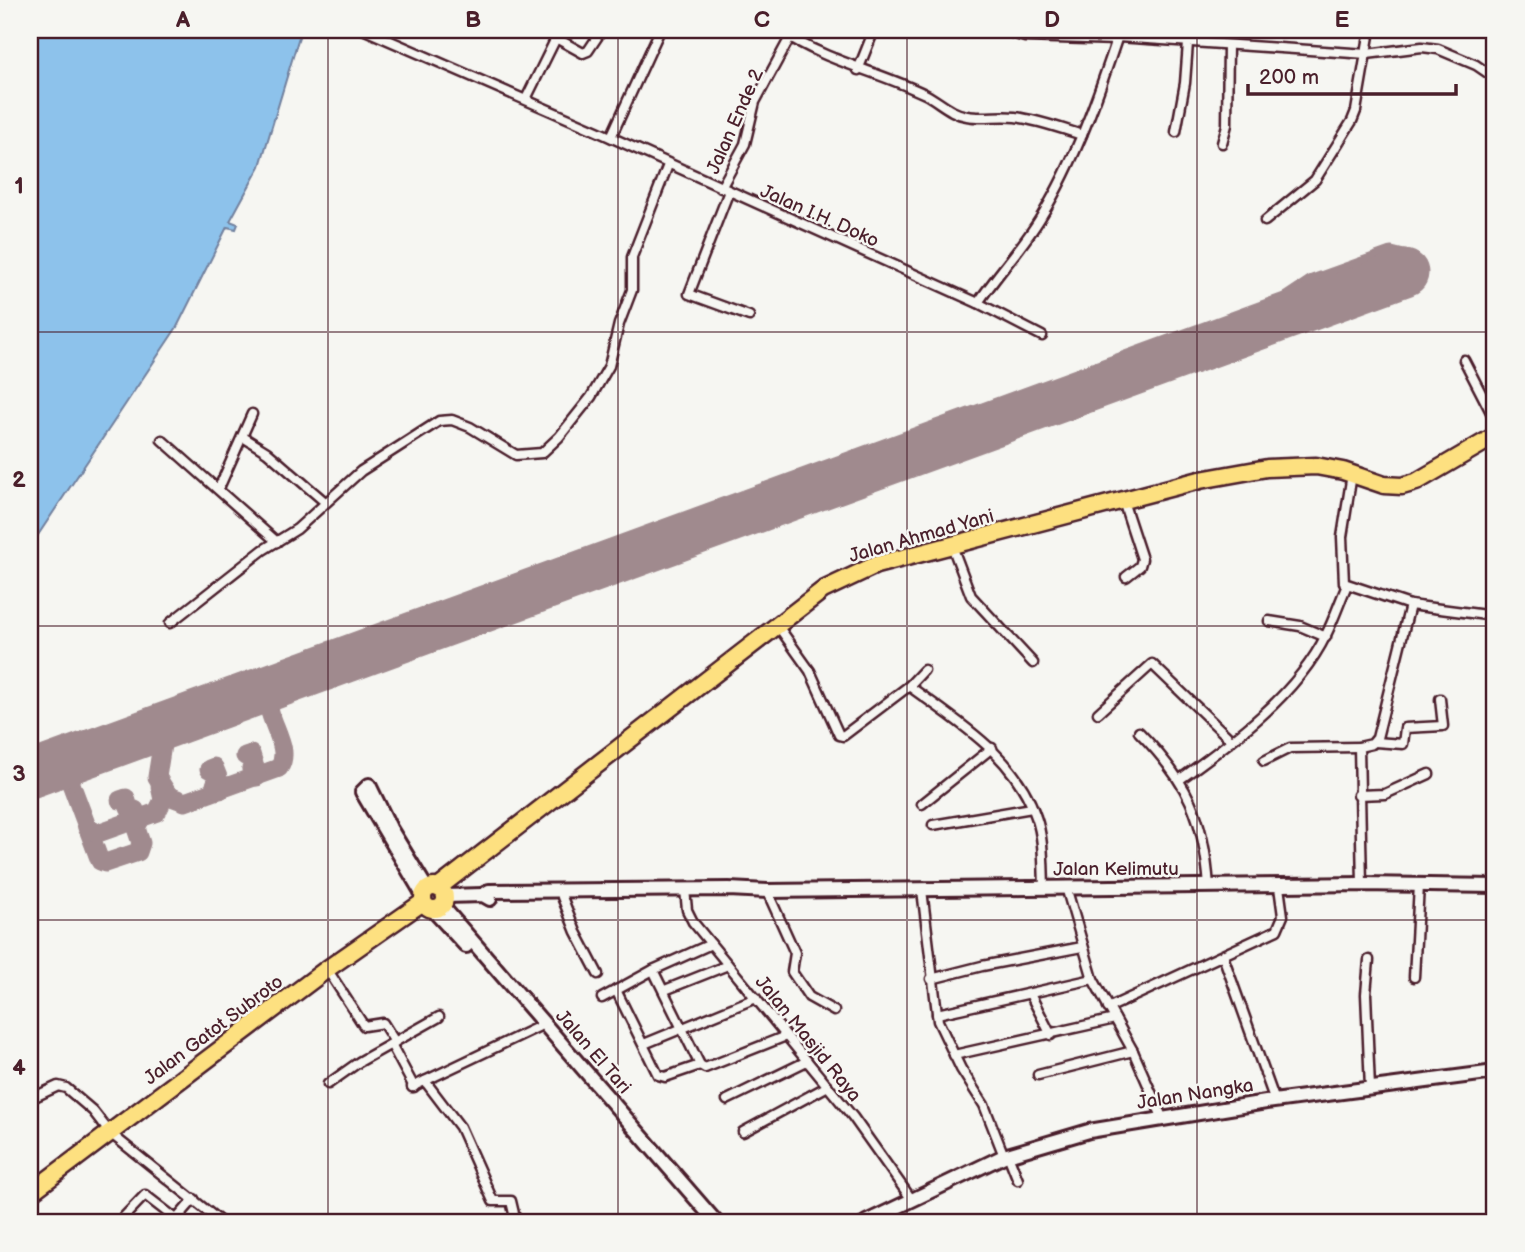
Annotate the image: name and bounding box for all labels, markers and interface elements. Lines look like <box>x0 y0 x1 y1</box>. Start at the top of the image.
text: A <box>175 6 191 34</box>
text: B <box>465 6 481 34</box>
text: C <box>754 6 770 34</box>
text: D <box>1044 6 1060 34</box>
text: E <box>1335 6 1350 34</box>
scale bar <box>1248 52 1457 96</box>
street label: Jalan Ende 2 <box>702 65 769 178</box>
text: 200 m <box>1259 65 1319 90</box>
text: 1 <box>14 172 24 200</box>
street label: Jalan I.H. Doko <box>756 180 882 253</box>
text: 2 <box>12 466 26 494</box>
street label: Jalan Ahmad Yani <box>846 505 997 568</box>
text: 3 <box>12 760 26 788</box>
street label: Jalan Kelimutu <box>1053 858 1179 881</box>
street label: Jalan Gatot Subroto <box>140 970 288 1090</box>
street label: Jalan Masjid Raya <box>750 971 866 1107</box>
street label: Jalan El Tari <box>550 1005 636 1099</box>
text: 4 <box>12 1054 26 1082</box>
street label: Jalan Nangka <box>1135 1074 1255 1115</box>

